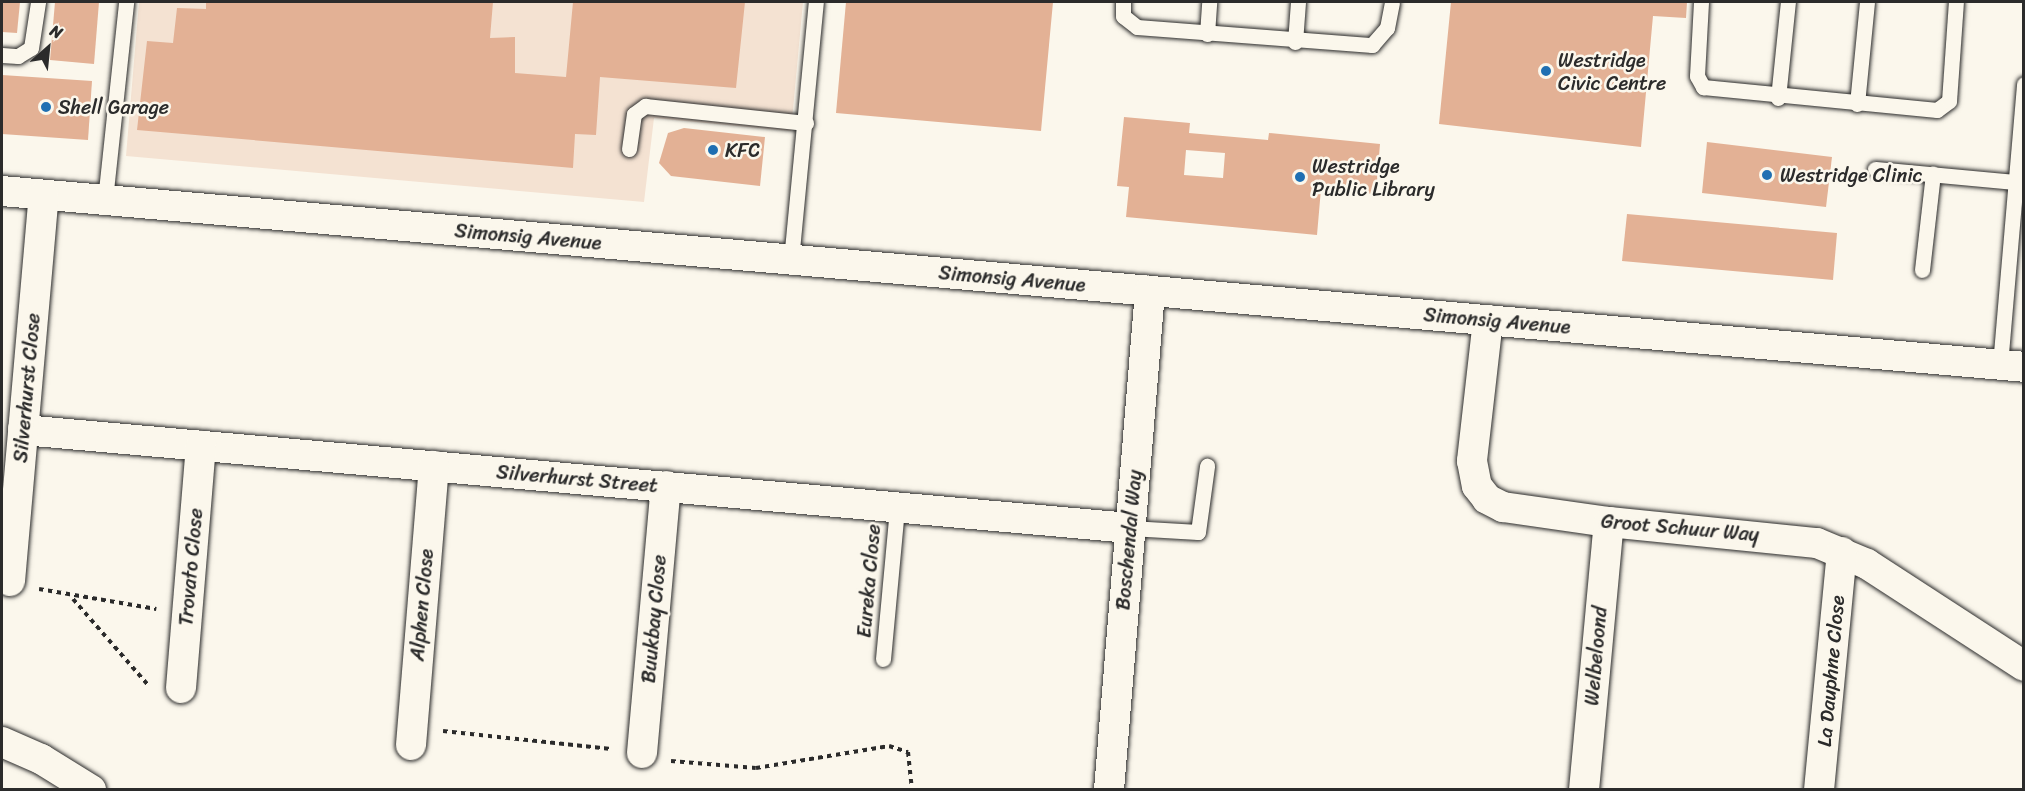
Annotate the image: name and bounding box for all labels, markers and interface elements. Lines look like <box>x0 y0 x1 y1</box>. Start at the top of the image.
text: N <box>45 16 68 47</box>
north arrow <box>18 18 78 78</box>
place label: Westridge Civic Centre <box>1558 48 1667 95</box>
marker: Westridge Civic Centre <box>1539 64 1553 78</box>
place label: Shell Garage <box>58 95 168 119</box>
marker: Shell Garage <box>39 100 53 114</box>
place label: KFC <box>725 138 760 162</box>
marker: KFC <box>706 143 720 157</box>
place label: Westridge Public Library <box>1312 154 1435 201</box>
place label: Westridge Clinic <box>1780 163 1923 187</box>
marker: Westridge Clinic <box>1758 166 1776 184</box>
marker: Westridge Public Library <box>1293 170 1307 184</box>
street label: Simonsig Avenue <box>454 219 602 255</box>
street label: Simonsig Avenue <box>938 261 1086 297</box>
street label: Simonsig Avenue <box>1423 303 1571 339</box>
street label: Silverhurst Close <box>8 312 46 464</box>
street label: Silverhurst Street <box>496 460 658 498</box>
street label: Boschendal Way <box>1111 469 1147 611</box>
street label: Trovato Close <box>174 507 208 627</box>
street label: Groot Schuur Way <box>1600 509 1760 547</box>
street label: Eureka Close <box>852 523 886 639</box>
street label: Alphen Close <box>405 547 439 663</box>
street label: Buukbay Close <box>636 554 672 684</box>
street label: La Dauphne Close <box>1812 594 1850 748</box>
street label: Welbeloond <box>1580 605 1612 707</box>

